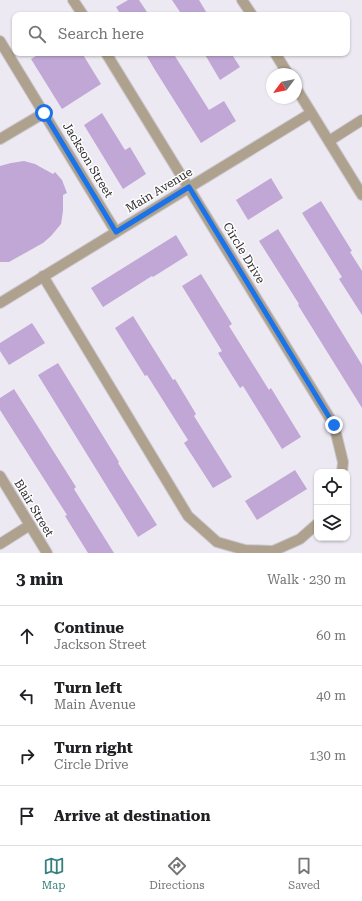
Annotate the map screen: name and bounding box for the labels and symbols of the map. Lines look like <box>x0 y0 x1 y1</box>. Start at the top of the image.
north arrow <box>266 68 302 104</box>
route start <box>35 104 53 122</box>
street label: Jackson Street <box>60 120 116 201</box>
street label: Main Avenue <box>123 164 195 215</box>
street label: Circle Drive <box>220 220 268 286</box>
route end <box>325 416 343 434</box>
street label: Blair Street <box>11 477 57 540</box>

